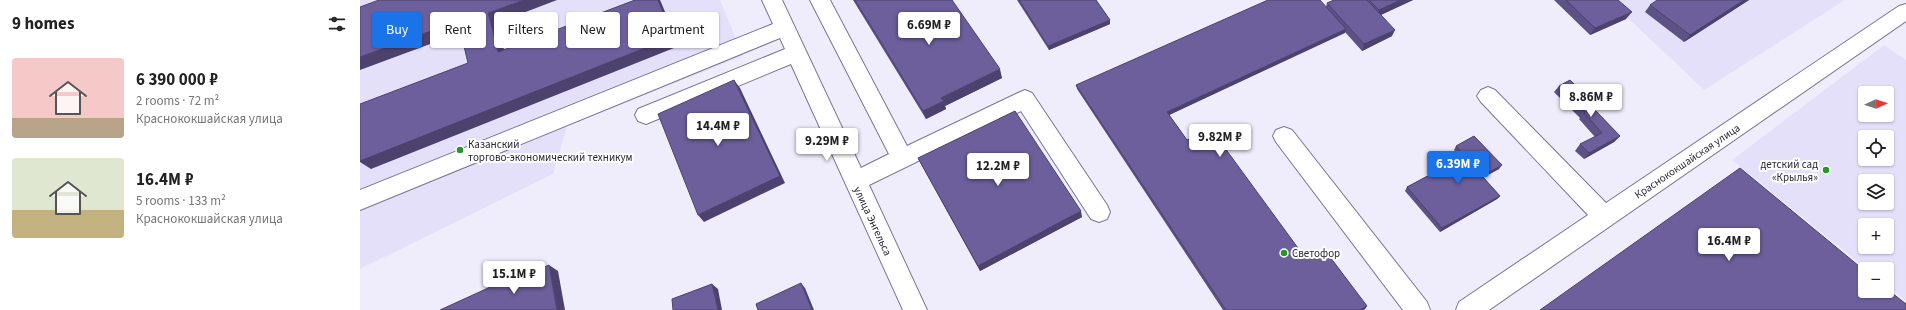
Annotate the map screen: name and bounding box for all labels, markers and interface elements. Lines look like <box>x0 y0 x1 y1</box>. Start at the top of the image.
text: 9 homes <box>12 12 74 36</box>
chip: Buy <box>372 12 422 48</box>
chip: Rent <box>430 12 486 48</box>
chip: Filters <box>494 12 558 48</box>
chip: New <box>566 12 620 48</box>
chip: Apartment <box>628 12 719 48</box>
pin: 6.69M ₽ <box>892 12 966 46</box>
icon: filters <box>326 13 348 35</box>
text: 6.69M ₽ <box>907 16 951 34</box>
text: 6 390 000 ₽ <box>136 68 218 92</box>
icon: home <box>44 74 92 122</box>
pin: 8.86M ₽ <box>1554 84 1628 118</box>
north arrow <box>1858 86 1894 122</box>
map controls <box>1858 86 1894 298</box>
text: 8.86M ₽ <box>1569 88 1613 106</box>
text: 2 rooms · 72 m² <box>136 92 219 110</box>
text: Краснококшайская улица <box>136 110 283 128</box>
pin: 14.4M ₽ <box>681 113 755 147</box>
text: 14.4M ₽ <box>696 117 740 135</box>
street label: Краснококшайская улица <box>1632 120 1743 202</box>
pin: 9.82M ₽ <box>1183 124 1257 158</box>
pin: 9.29M ₽ <box>790 128 864 162</box>
text: 9.82M ₽ <box>1198 128 1242 146</box>
button: locate <box>1858 130 1894 166</box>
text: 9.29M ₽ <box>805 132 849 150</box>
place label: Казанский торгово-экономический техникум <box>468 137 633 165</box>
marker: Казанский торгово-экономический техникум <box>455 145 465 155</box>
pin: 6.39M ₽ <box>1421 151 1495 185</box>
pin: 12.2M ₽ <box>961 153 1035 187</box>
text: 6.39M ₽ <box>1436 155 1480 173</box>
text: 12.2M ₽ <box>976 157 1020 175</box>
place label: детский сад «Крылья» <box>1760 157 1818 185</box>
marker: детский сад «Крылья» <box>1821 165 1831 175</box>
text: 16.4M ₽ <box>136 168 193 192</box>
icon: home <box>44 174 92 222</box>
button: layers <box>1858 174 1894 210</box>
street label: улица Энгельса <box>850 184 895 258</box>
text: 5 rooms · 133 m² <box>136 192 226 210</box>
text: Краснококшайская улица <box>136 210 283 228</box>
button: + <box>1858 218 1894 254</box>
pin: 16.4M ₽ <box>1692 228 1766 262</box>
text: 16.4M ₽ <box>1707 232 1751 250</box>
place label: Светофор <box>1292 246 1340 261</box>
marker: Светофор <box>1279 248 1289 258</box>
pin: 15.1M ₽ <box>477 261 551 295</box>
button: − <box>1858 262 1894 298</box>
text: 15.1M ₽ <box>492 265 536 283</box>

